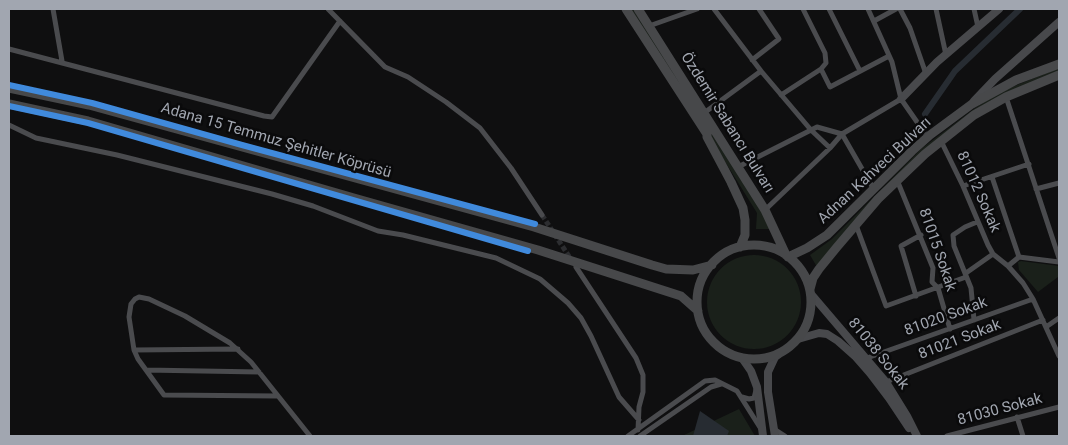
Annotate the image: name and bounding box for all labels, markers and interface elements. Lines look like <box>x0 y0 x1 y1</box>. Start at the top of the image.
street label: Özdemir Sabancı Bulvarı <box>676 49 778 197</box>
street label: Adana 15 Temmuz Şehitler Köprüsü <box>159 99 393 183</box>
street label: Adnan Kahveci Bulvarı <box>815 114 935 228</box>
street label: 81012 Sokak <box>952 149 1004 235</box>
street label: 81015 Sokak <box>914 206 960 294</box>
street label: 81020 Sokak <box>902 294 990 340</box>
street label: 81038 Sokak <box>844 315 912 393</box>
street label: 81021 Sokak <box>916 316 1004 364</box>
street label: 81030 Sokak <box>956 390 1044 430</box>

